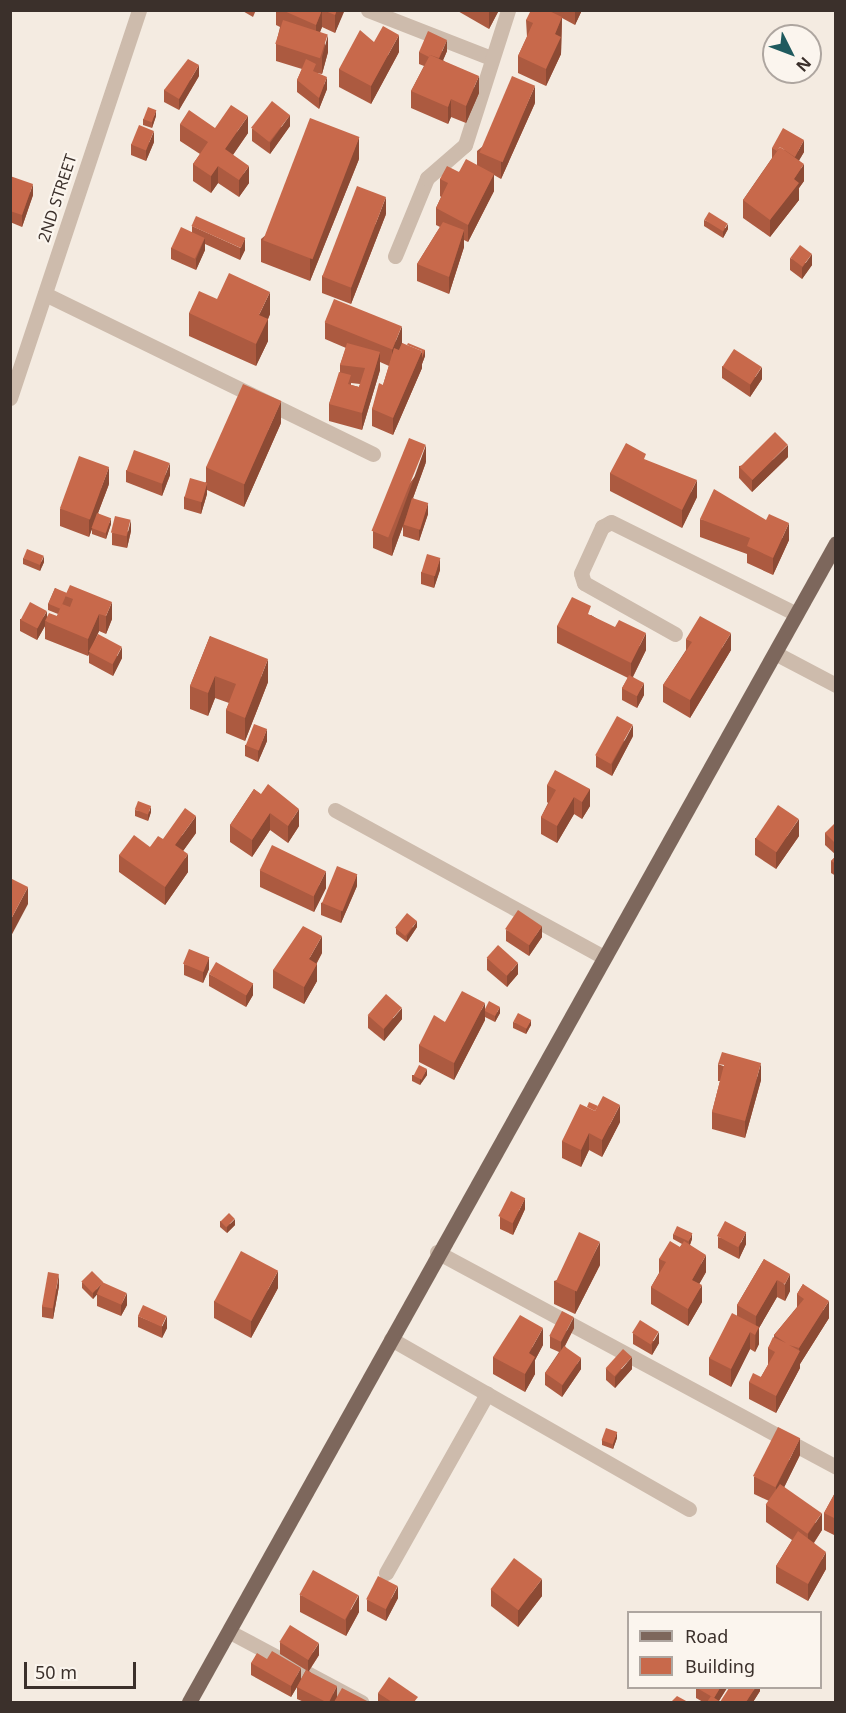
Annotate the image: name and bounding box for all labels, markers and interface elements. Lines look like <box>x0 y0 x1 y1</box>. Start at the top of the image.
north arrow <box>762 24 822 84</box>
text: N <box>791 53 816 77</box>
street label: 2ND STREET <box>34 152 80 244</box>
legend <box>627 1611 822 1689</box>
text: Road <box>685 1624 728 1648</box>
scale bar <box>27 1650 140 1688</box>
text: Building <box>685 1654 755 1678</box>
text: 50 m <box>35 1660 77 1684</box>

